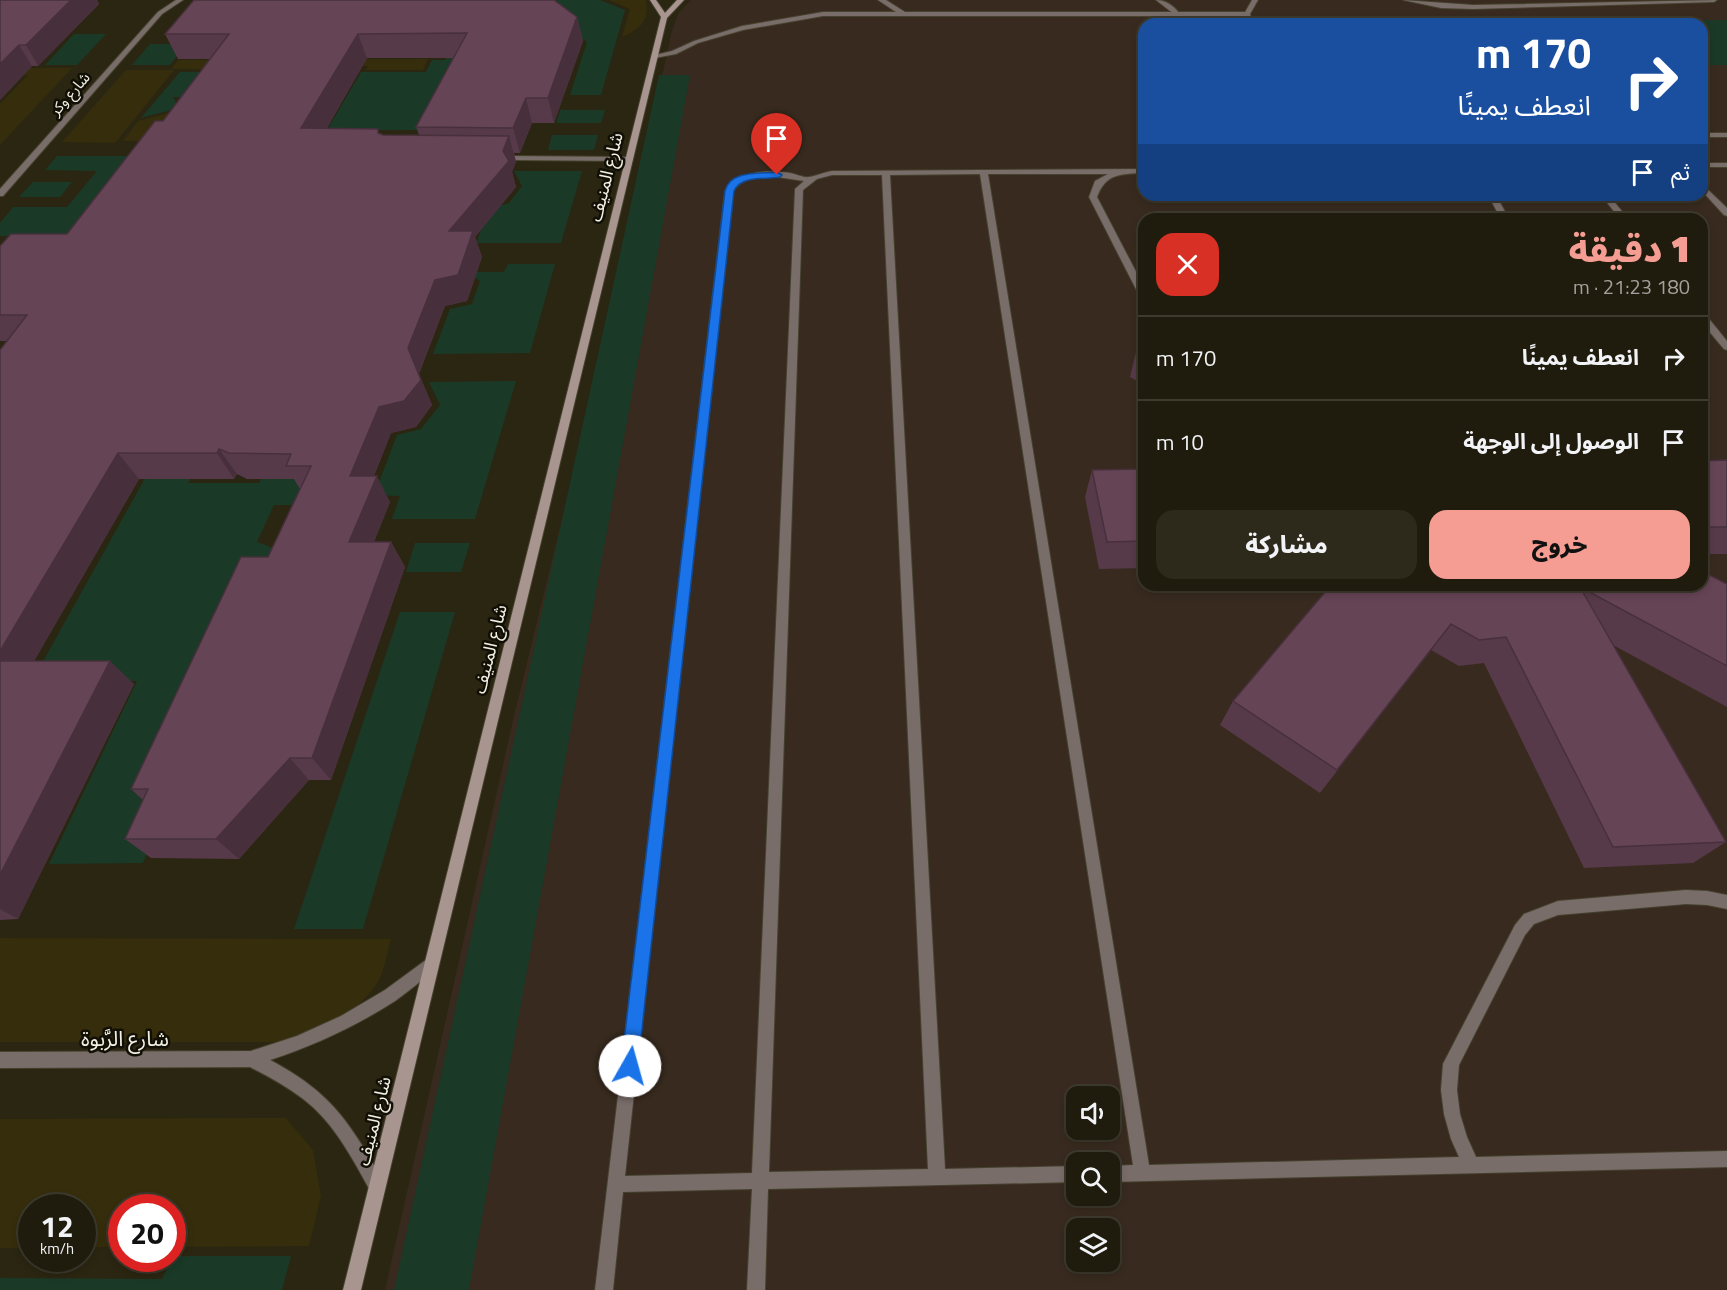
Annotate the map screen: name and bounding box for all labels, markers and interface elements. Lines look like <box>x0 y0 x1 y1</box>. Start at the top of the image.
text: 170 m <box>1476 20 1591 84</box>
icon: right <box>1612 42 1690 120</box>
street label: شارع وكر <box>43 67 96 122</box>
text: انعطف يمينًا <box>1458 84 1591 125</box>
pin <box>751 113 802 175</box>
icon: arrive <box>760 122 793 155</box>
street label: شارع المنيف <box>581 129 631 225</box>
text: ثم <box>1671 155 1690 189</box>
icon: arrive <box>1626 156 1659 189</box>
text: 1 دقيقة <box>1568 221 1690 276</box>
button: close <box>1156 233 1219 296</box>
text: 180 m · 21:23 <box>1573 271 1690 302</box>
text: انعطف يمينًا <box>1522 340 1639 374</box>
text: 170 m <box>1156 341 1216 375</box>
icon: right <box>1657 342 1690 375</box>
text: الوصول إلى الوجهة <box>1463 424 1639 458</box>
text: 10 m <box>1156 425 1204 459</box>
icon: arrive <box>1657 426 1690 459</box>
button: مشاركة <box>1156 510 1417 579</box>
button: خروج <box>1429 510 1690 579</box>
street label: شارع المنيف <box>465 601 515 697</box>
street label: شارع الرَّبوة <box>81 1022 169 1054</box>
position arrow <box>598 1034 662 1098</box>
street label: شارع المنيف <box>349 1073 399 1169</box>
map controls <box>1066 1086 1120 1272</box>
button: sound <box>1066 1086 1120 1140</box>
button: search <box>1066 1152 1120 1206</box>
speed limit sign: 20 <box>108 1194 186 1272</box>
text: 12 <box>40 1203 74 1249</box>
button: layers <box>1066 1218 1120 1272</box>
text: km/h <box>40 1237 74 1260</box>

